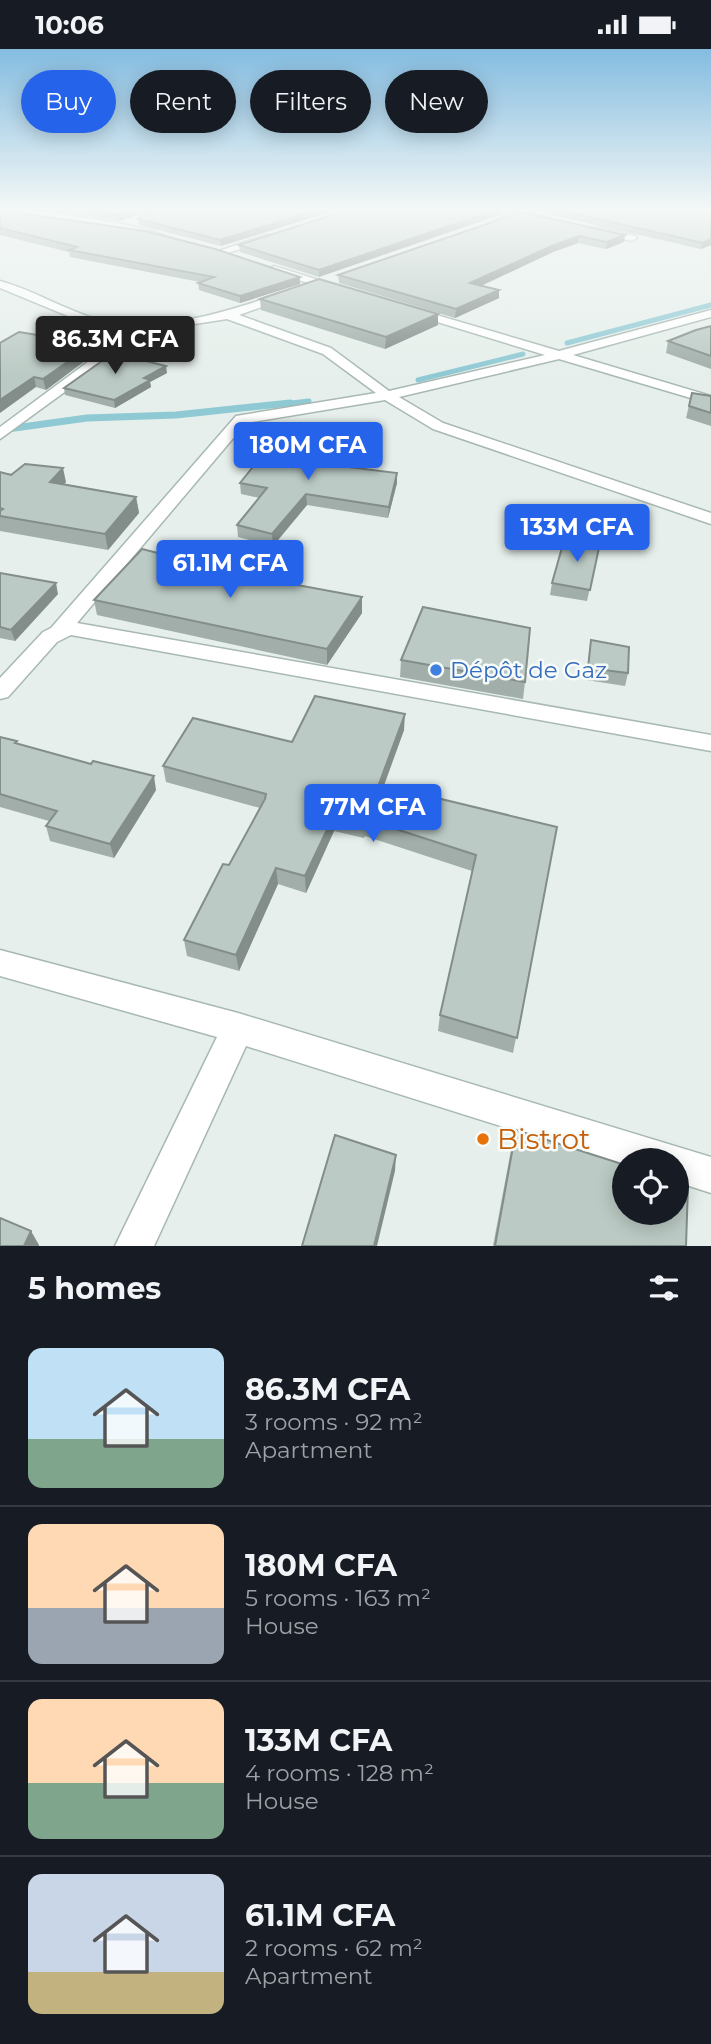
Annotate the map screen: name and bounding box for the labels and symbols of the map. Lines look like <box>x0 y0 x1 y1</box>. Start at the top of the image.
pin: 86.3M CFA <box>35 317 195 376</box>
pin: 180M CFA <box>236 423 380 482</box>
pin: 133M CFA <box>505 505 649 564</box>
pin: 61.1M CFA <box>150 540 310 600</box>
place label: Dépôt de Gaz <box>450 656 607 684</box>
marker: Dépôt de Gaz <box>428 662 444 678</box>
pin: 77M CFA <box>308 785 438 844</box>
place label: Bistrot <box>497 1122 590 1156</box>
marker: Bistrot <box>475 1131 491 1147</box>

